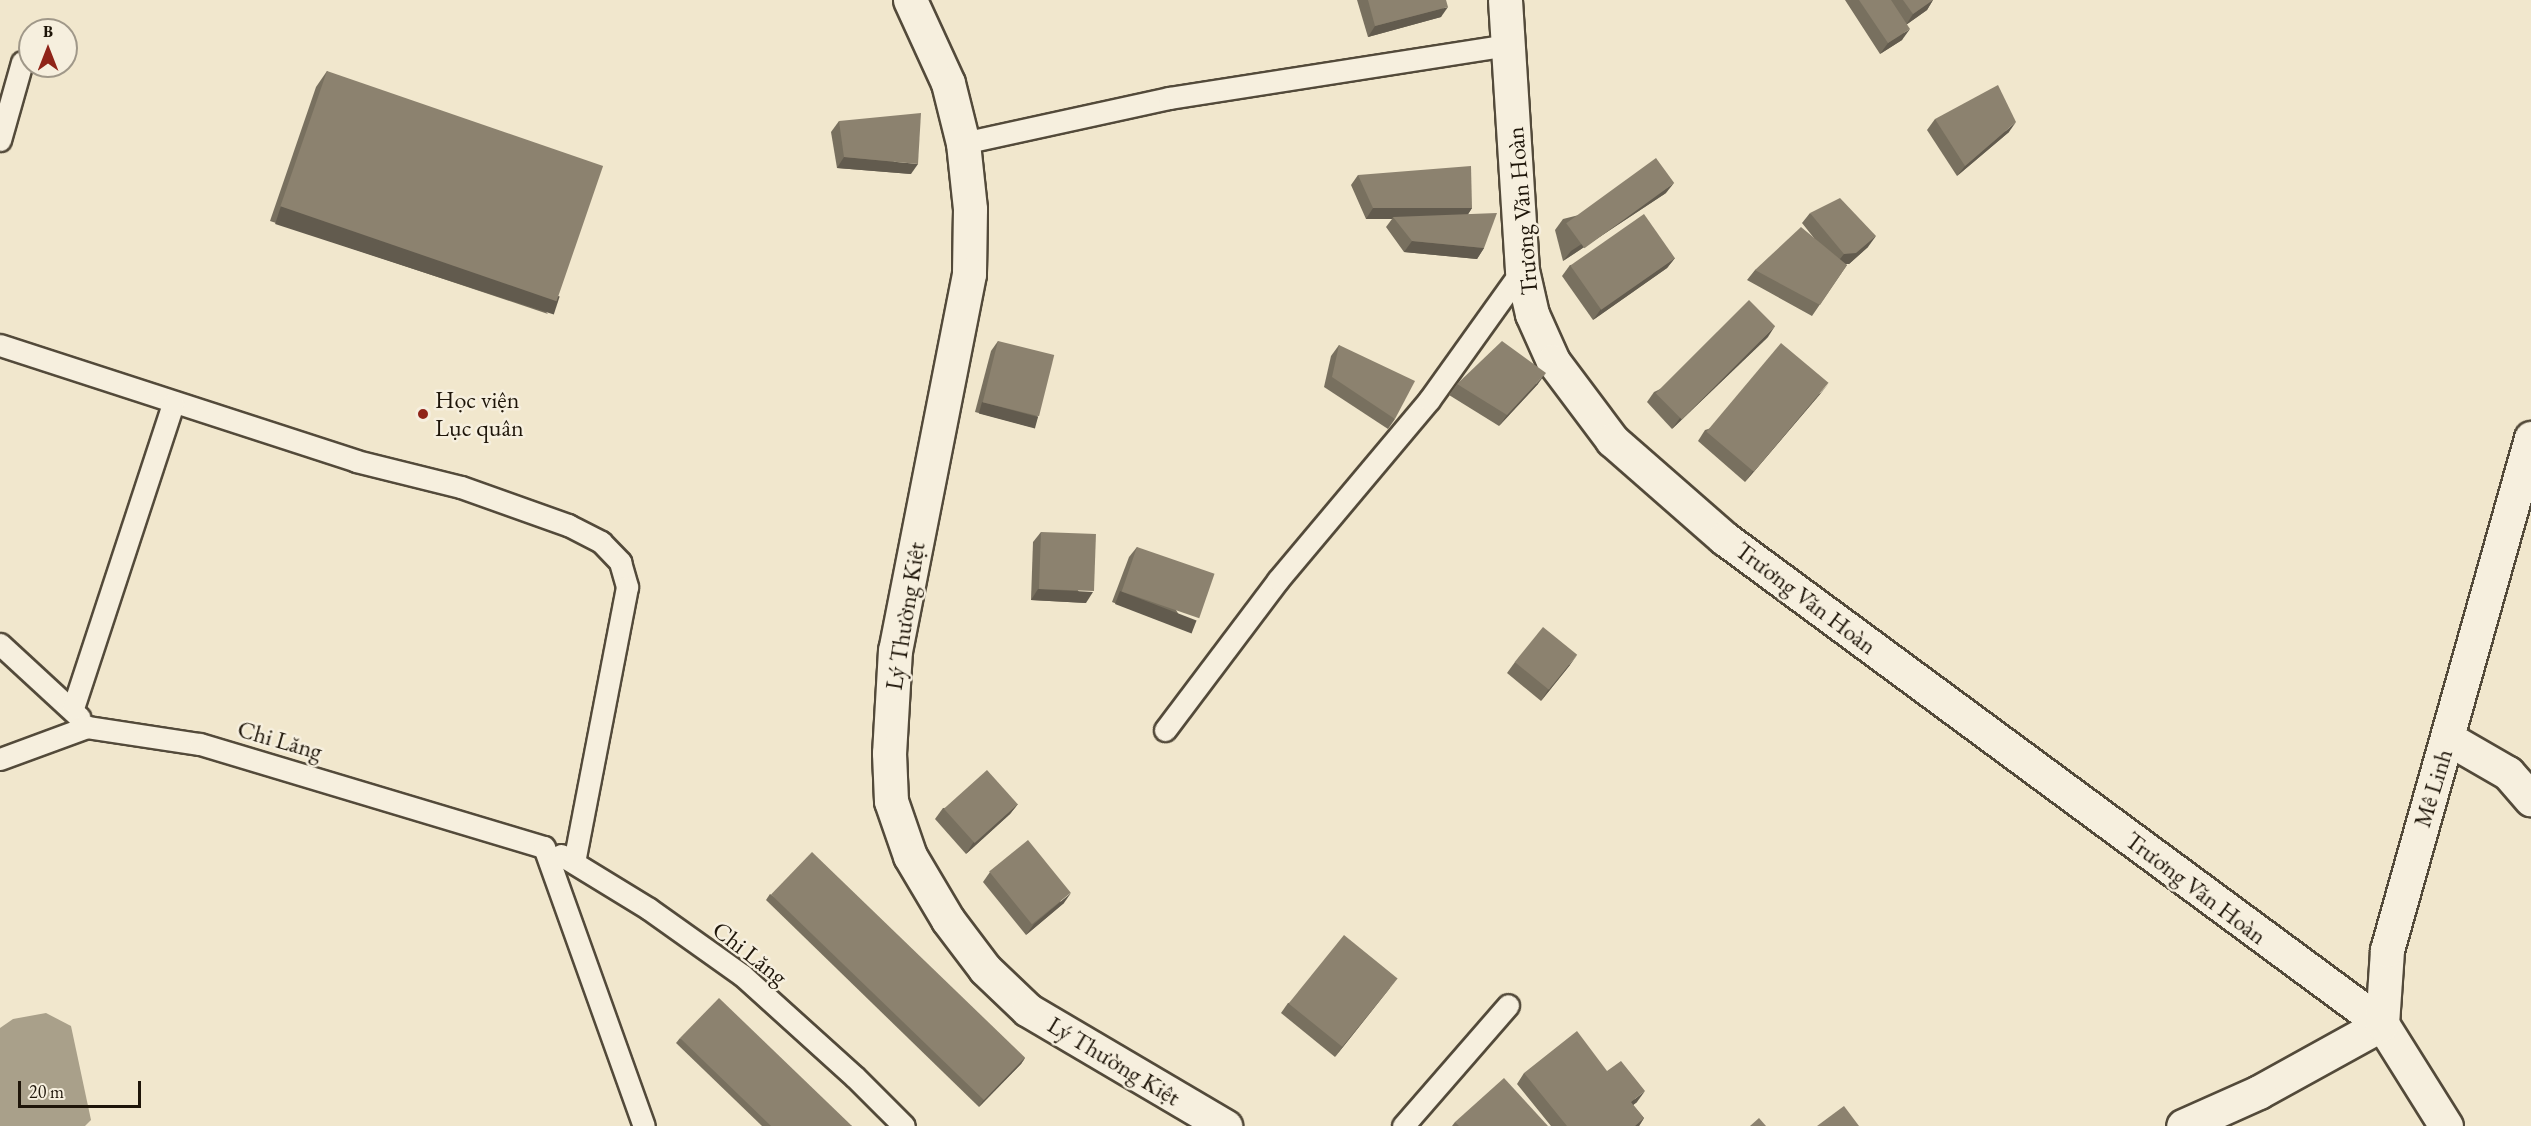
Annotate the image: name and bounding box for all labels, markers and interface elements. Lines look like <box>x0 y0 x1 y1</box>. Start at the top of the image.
north arrow <box>18 18 78 78</box>
text: B <box>43 21 53 42</box>
street label: Trương Văn Hoàn <box>1500 126 1544 296</box>
place label: Học viện Lục quân <box>435 386 524 442</box>
marker: Học viện Lục quân <box>416 407 430 421</box>
street label: Trương Văn Hoàn <box>1730 536 1882 660</box>
street label: Lý Thường Kiệt <box>879 540 931 692</box>
street label: Chi Lăng <box>234 714 326 766</box>
street label: Mê Linh <box>2408 745 2458 831</box>
street label: Trương Văn Hoàn <box>2120 826 2272 950</box>
street label: Chi Lăng <box>707 915 793 991</box>
street label: Lý Thường Kiệt <box>1043 1010 1185 1112</box>
scale bar <box>21 1069 144 1107</box>
text: 20 m <box>29 1080 64 1103</box>

